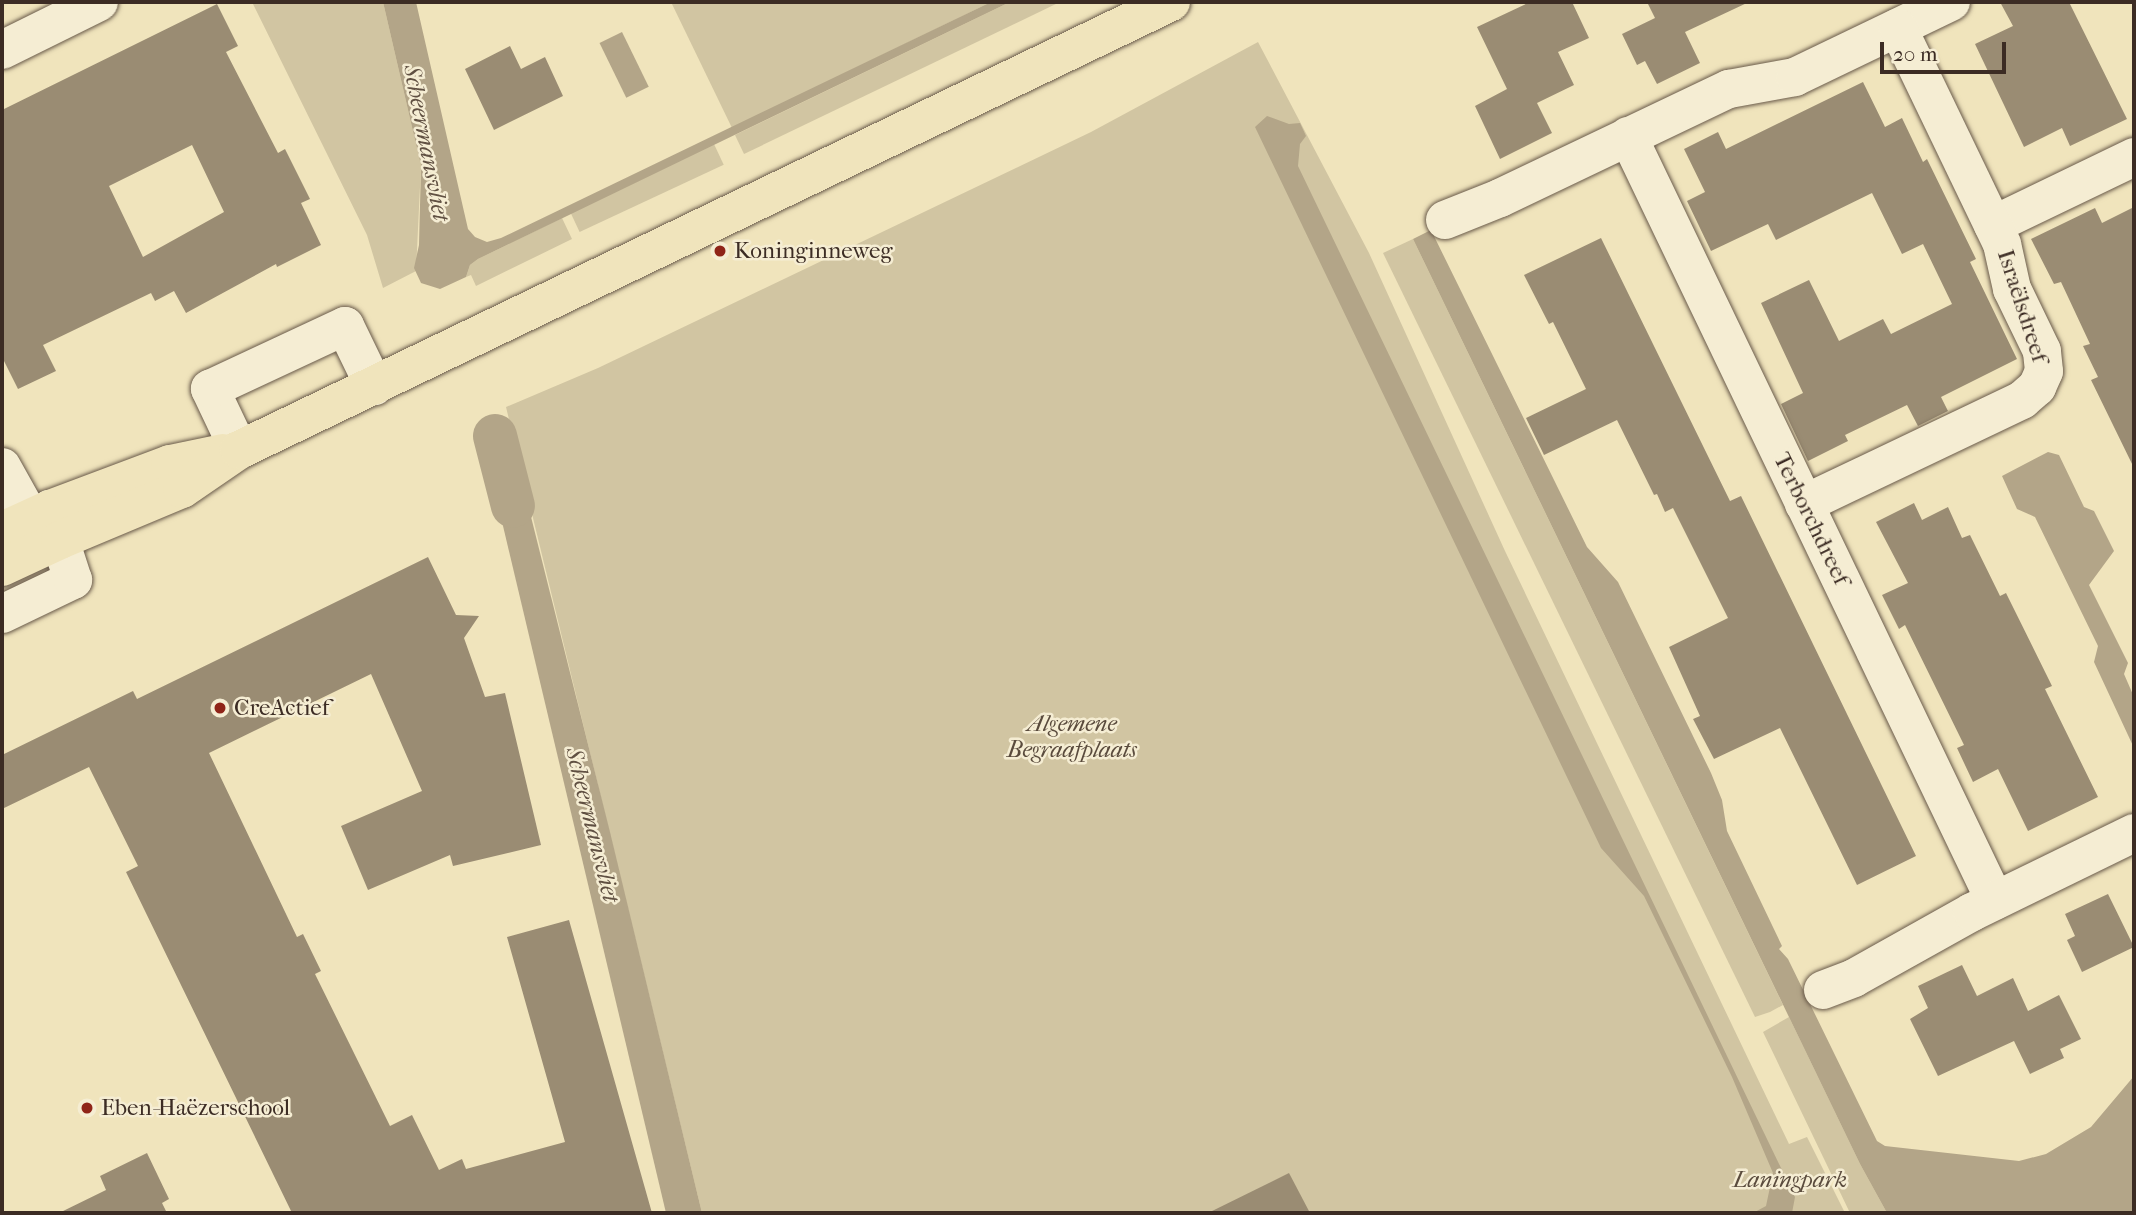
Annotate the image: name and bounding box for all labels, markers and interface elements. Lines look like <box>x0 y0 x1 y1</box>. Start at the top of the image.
scale bar <box>1884 28 2010 72</box>
text: 20 m <box>1893 42 1937 66</box>
water label: Scheermansvliet <box>397 62 455 224</box>
place label: Koninginneweg <box>734 237 893 265</box>
marker: Koninginneweg <box>712 243 728 259</box>
street label: Israëlsdreef <box>1991 246 2053 366</box>
street label: Terborchdreef <box>1767 449 1855 589</box>
place label: CreActief <box>234 694 329 722</box>
marker: CreActief <box>212 700 228 716</box>
park label: Algemene Begraafplaats <box>1007 710 1137 764</box>
water label: Scheermansvliet <box>559 745 625 905</box>
place label: Eben-Haëzerschool <box>101 1094 290 1122</box>
marker: Eben-Haëzerschool <box>79 1100 95 1116</box>
park label: Laningpark <box>1733 1166 1847 1194</box>

